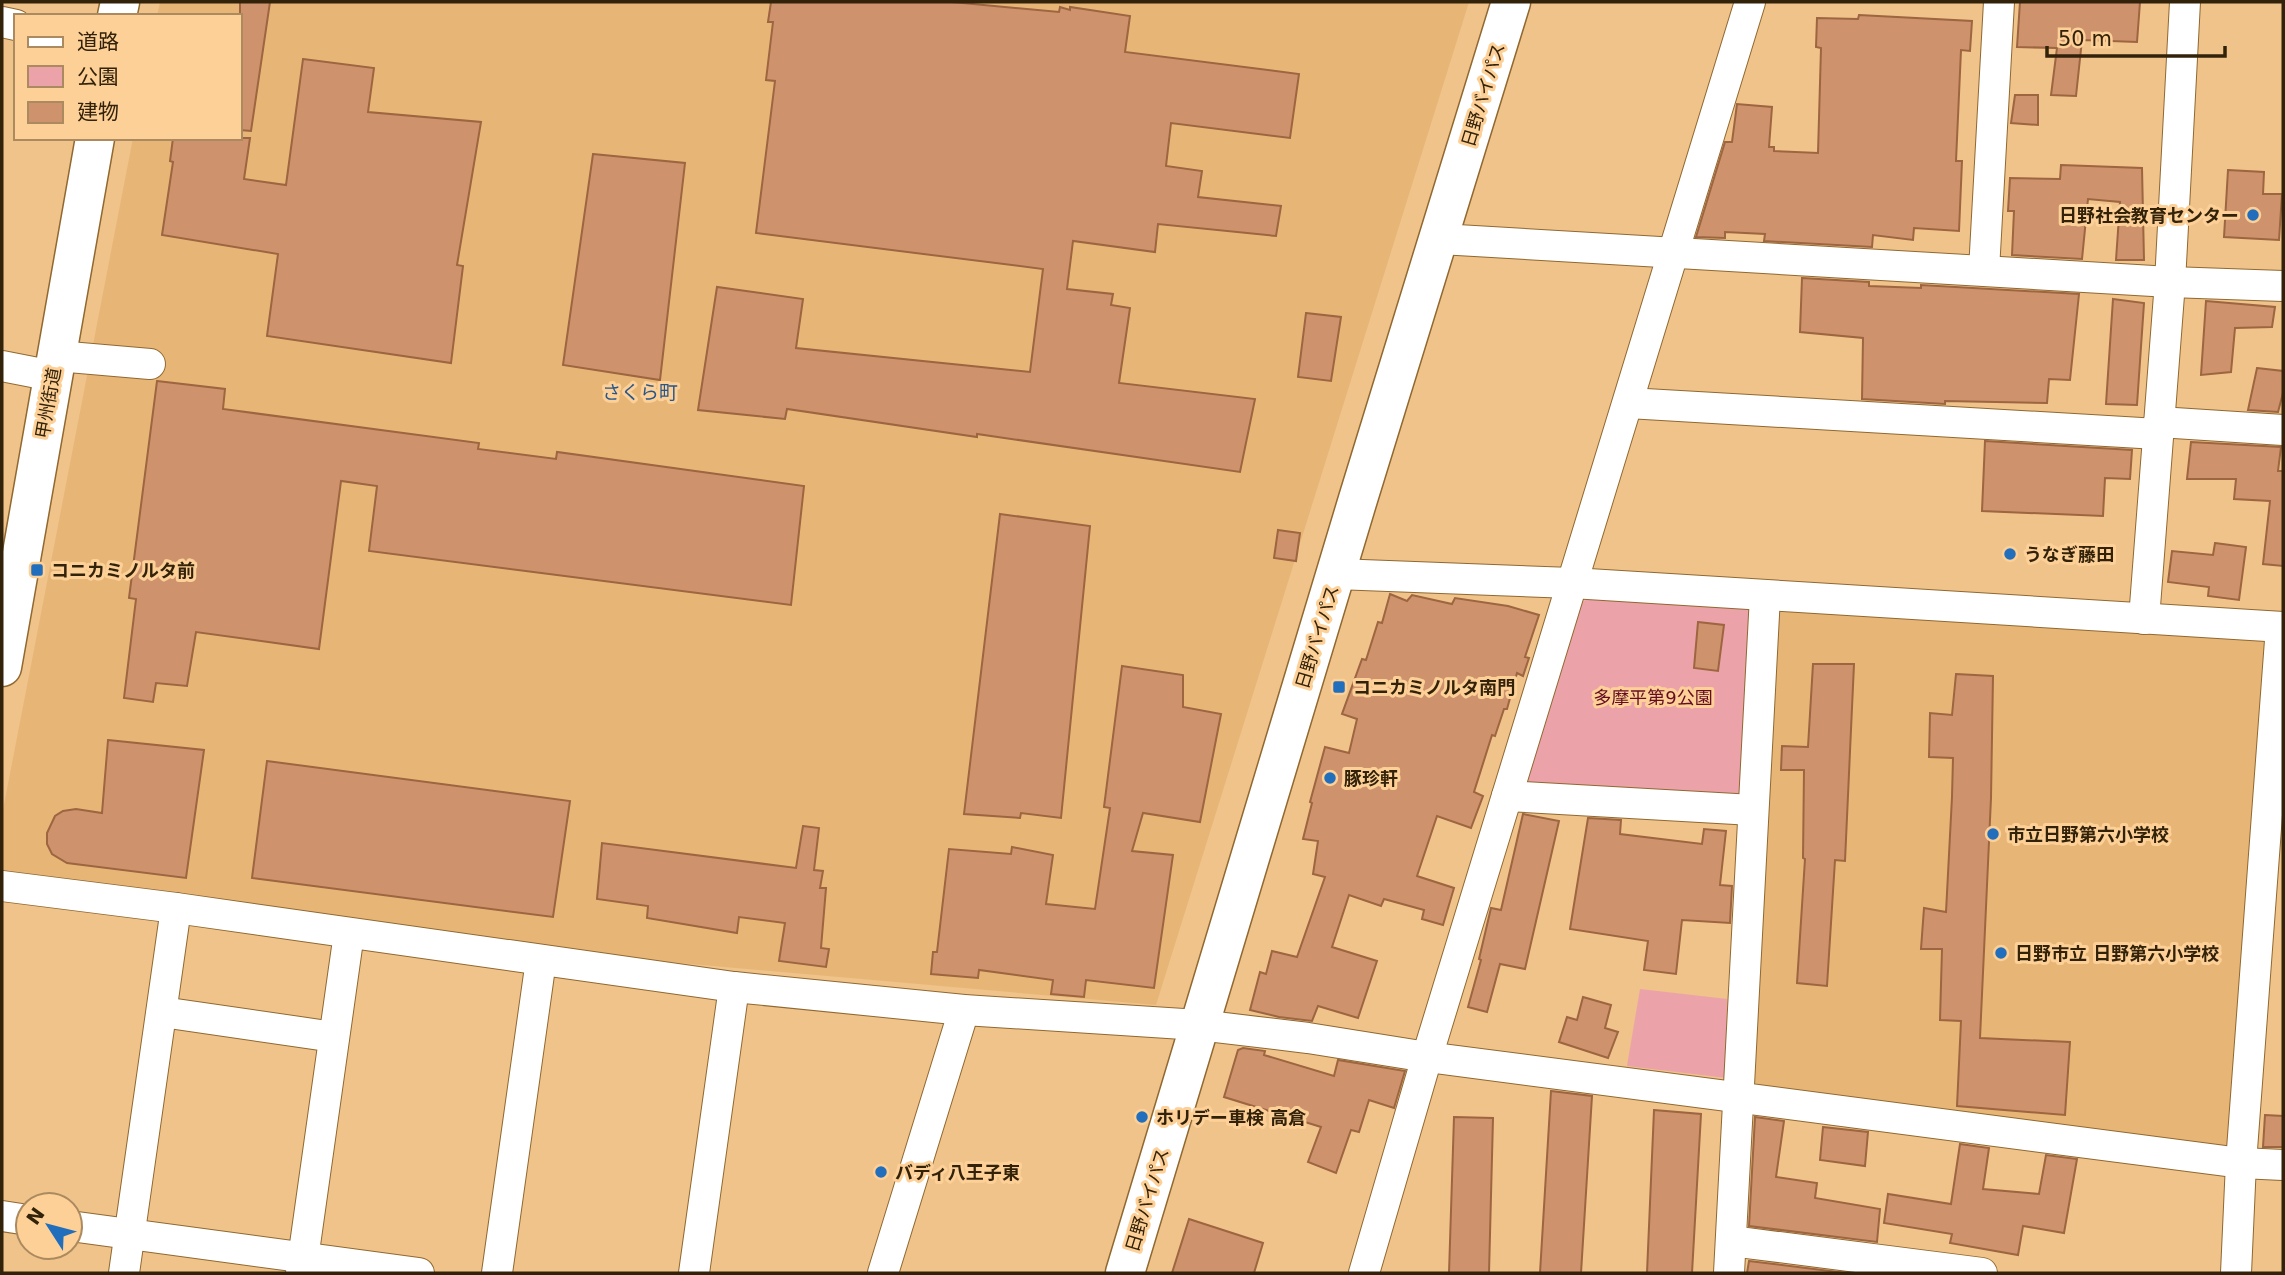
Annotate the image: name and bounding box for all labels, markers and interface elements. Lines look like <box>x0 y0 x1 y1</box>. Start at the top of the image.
legend <box>14 14 242 140</box>
scale bar <box>2047 14 2226 58</box>
text: 50 m <box>2058 27 2112 51</box>
text: 道路 <box>77 30 119 54</box>
street label: 日野バイパス <box>1457 40 1509 150</box>
text: 公園 <box>77 65 119 89</box>
text: 建物 <box>77 100 119 124</box>
place label: 日野社会教育センター <box>2059 205 2239 226</box>
marker: 日野社会教育センター <box>2245 207 2261 223</box>
street label: 甲州街道 <box>31 366 65 440</box>
district label: さくら町 <box>602 381 678 403</box>
place label: うなぎ藤田 <box>2024 544 2114 565</box>
marker: うなぎ藤田 <box>2002 546 2018 562</box>
place label: コニカミノルタ前 <box>51 560 195 581</box>
marker: コニカミノルタ前 <box>29 562 45 578</box>
street label: 日野バイパス <box>1291 582 1343 692</box>
place label: コニカミノルタ南門 <box>1353 677 1515 698</box>
marker: コニカミノルタ南門 <box>1331 679 1347 695</box>
park label: 多摩平第9公園 <box>1593 687 1713 708</box>
place label: 豚珍軒 <box>1344 768 1398 789</box>
marker: 豚珍軒 <box>1322 770 1338 786</box>
place label: 市立日野第六小学校 <box>2007 824 2169 845</box>
marker: 市立日野第六小学校 <box>1985 826 2001 842</box>
place label: 日野市立 日野第六小学校 <box>2015 943 2219 964</box>
marker: 日野市立 日野第六小学校 <box>1993 945 2009 961</box>
place label: ホリデー車検 高倉 <box>1156 1107 1306 1128</box>
marker: ホリデー車検 高倉 <box>1134 1109 1150 1125</box>
street label: 日野バイパス <box>1121 1145 1173 1255</box>
place label: バディ八王子東 <box>895 1162 1020 1183</box>
marker: バディ八王子東 <box>873 1164 889 1180</box>
north arrow <box>14 1191 84 1261</box>
text: N <box>22 1203 49 1229</box>

